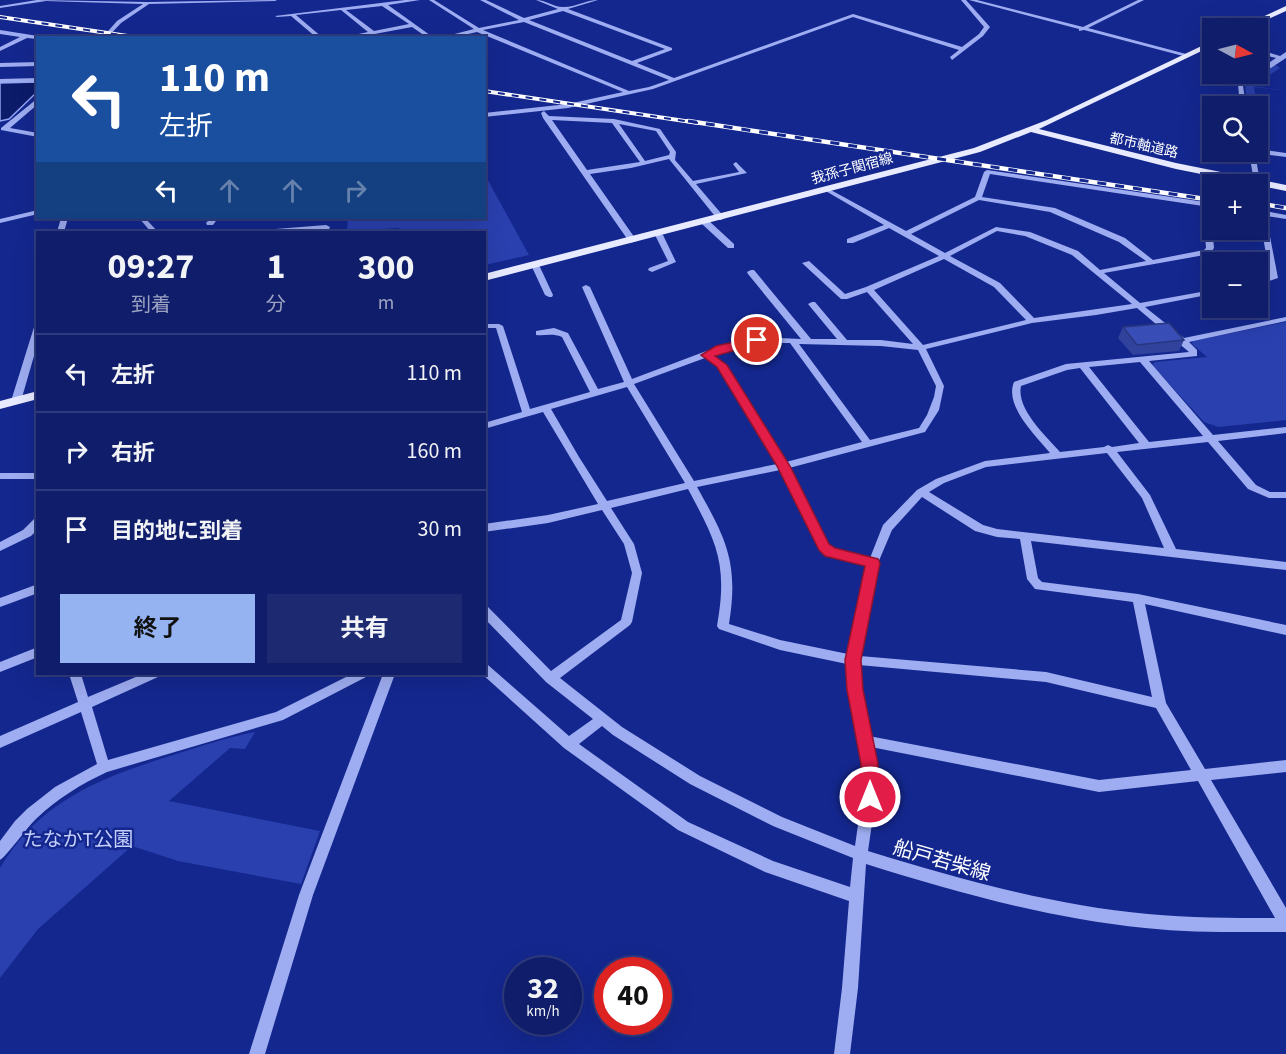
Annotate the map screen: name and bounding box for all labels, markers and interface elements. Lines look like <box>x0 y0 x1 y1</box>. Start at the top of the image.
north arrow <box>1202 18 1268 84</box>
map controls <box>1202 18 1268 318</box>
text: 110 m <box>159 48 270 108</box>
icon: left <box>60 60 138 138</box>
button: search <box>1202 96 1268 162</box>
text: 左折 <box>159 107 213 146</box>
street label: 都市軸道路 <box>1107 128 1180 164</box>
street label: 我孫子関宿線 <box>809 148 895 189</box>
icon: left <box>150 174 183 207</box>
icon: ahead <box>213 174 246 207</box>
icon: ahead <box>276 174 309 207</box>
icon: right <box>339 174 372 207</box>
button: + <box>1202 174 1268 240</box>
text: 09:27 <box>108 241 194 292</box>
text: 1 <box>266 241 285 292</box>
text: 300 <box>357 242 414 293</box>
button: − <box>1202 252 1268 318</box>
text: m <box>378 289 394 317</box>
text: 到着 <box>131 291 171 319</box>
text: 分 <box>266 291 286 319</box>
pin <box>731 314 782 365</box>
icon: arrive <box>740 323 773 356</box>
icon: left <box>60 357 93 390</box>
text: 110 m <box>407 357 462 389</box>
text: 左折 <box>111 359 155 391</box>
icon: right <box>60 435 93 468</box>
text: 160 m <box>407 435 462 467</box>
text: 右折 <box>111 437 155 469</box>
icon: arrive <box>60 513 93 546</box>
text: 30 m <box>417 513 462 545</box>
text: 目的地に到着 <box>111 515 243 547</box>
button: 終了 <box>60 594 255 663</box>
button: 共有 <box>267 594 462 663</box>
position arrow <box>838 765 902 829</box>
park label: たなかT公園 <box>23 826 133 854</box>
street label: 船戸若柴線 <box>890 834 994 888</box>
speed limit sign: 40 <box>594 957 672 1035</box>
text: 32 <box>527 967 559 1010</box>
text: km/h <box>526 1001 560 1022</box>

